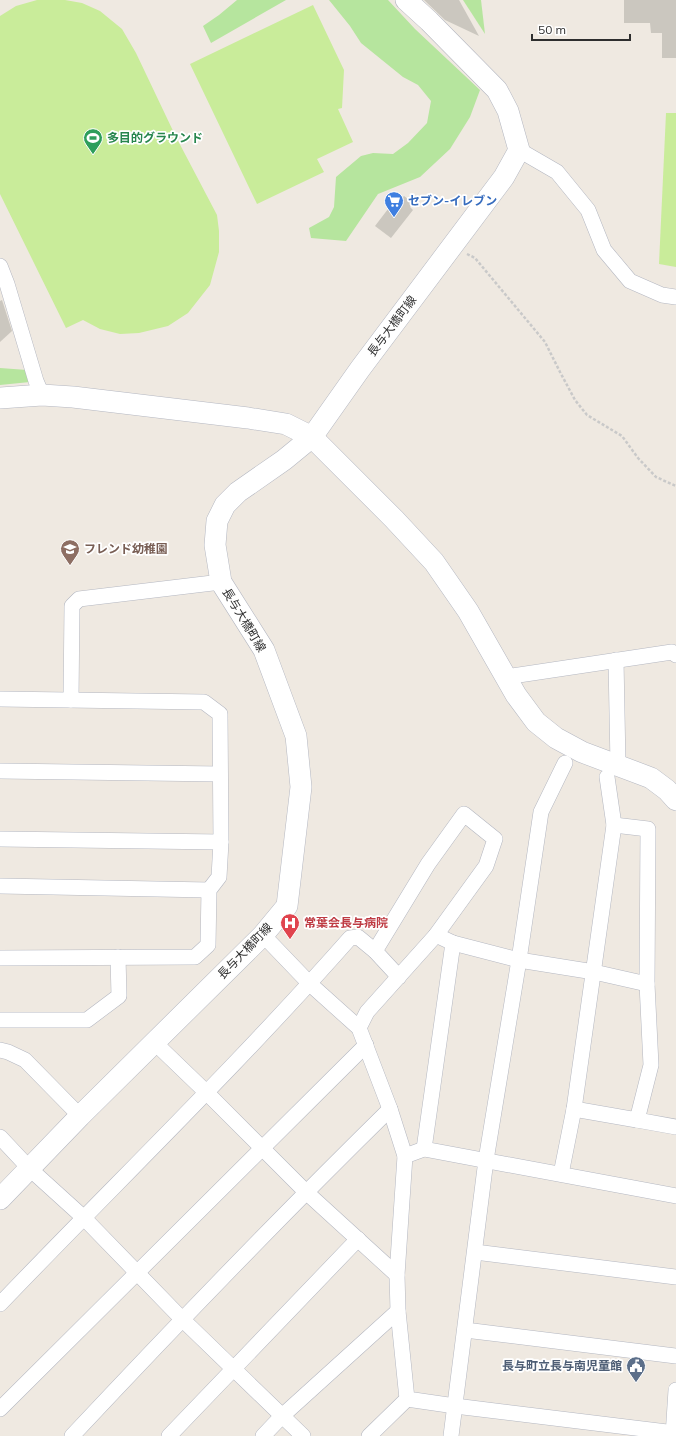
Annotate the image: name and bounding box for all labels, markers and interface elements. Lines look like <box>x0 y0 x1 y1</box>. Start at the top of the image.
scale bar <box>532 16 630 42</box>
text: 50 m <box>538 22 566 37</box>
sports icon: 多目的グラウンド <box>82 127 104 155</box>
place label: 多目的グラウンド <box>107 130 203 145</box>
supermarket icon: セブン-イレブン <box>383 190 405 218</box>
place label: セブン-イレブン <box>408 193 497 208</box>
street label: 長与大橋町線 <box>364 292 419 359</box>
school or university icon: フレンド幼稚園 <box>59 538 81 566</box>
place label: フレンド幼稚園 <box>84 541 168 556</box>
street label: 長与大橋町線 <box>219 585 269 654</box>
hospital icon: 常葉会長与病院 <box>279 912 301 940</box>
place label: 常葉会長与病院 <box>304 915 388 930</box>
street label: 長与大橋町線 <box>214 920 275 982</box>
public building icon: 長与町立長与南児童館 <box>625 1355 647 1383</box>
place label: 長与町立長与南児童館 <box>502 1358 622 1373</box>

